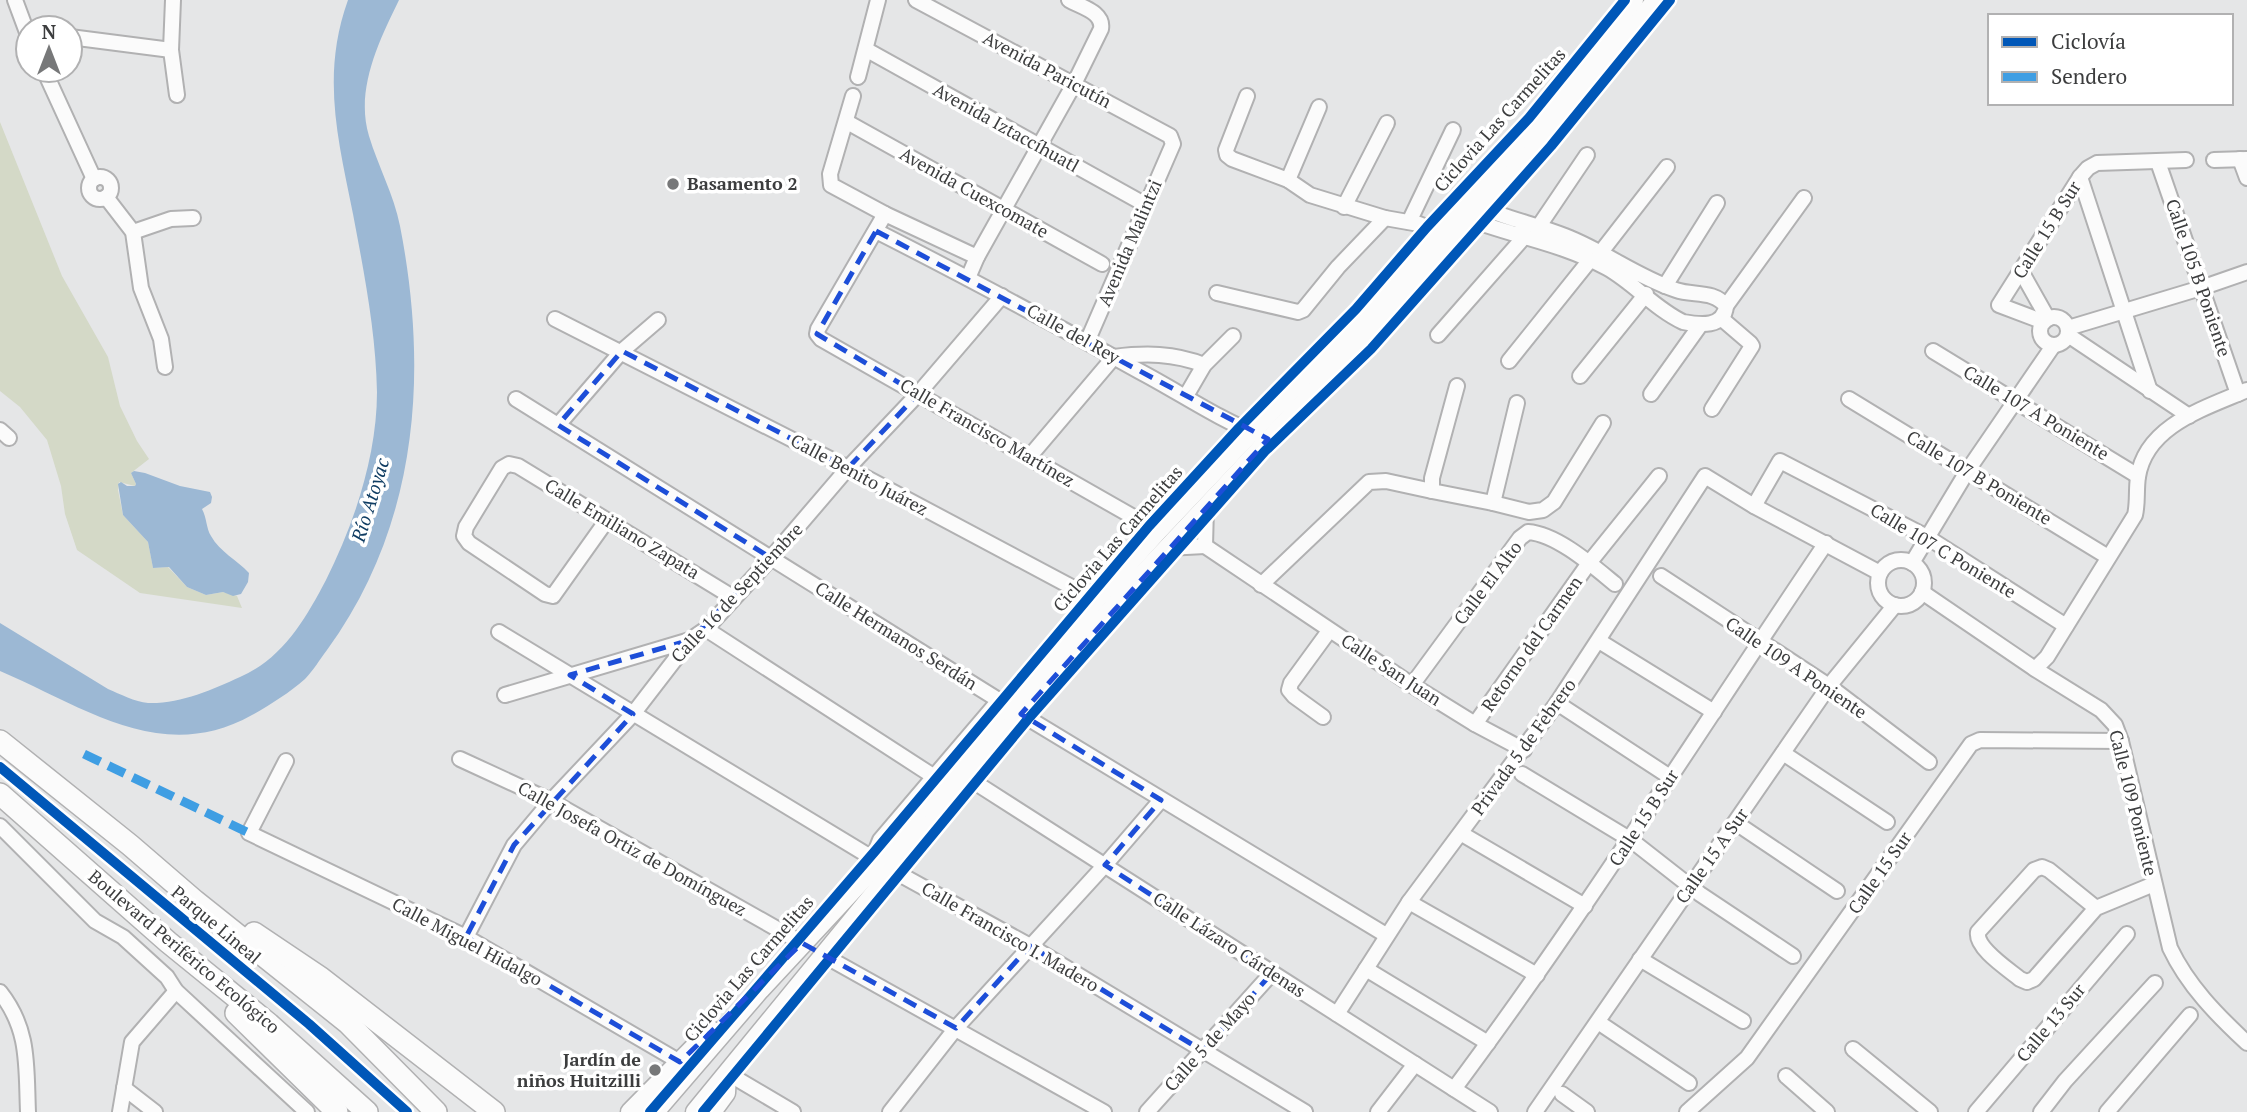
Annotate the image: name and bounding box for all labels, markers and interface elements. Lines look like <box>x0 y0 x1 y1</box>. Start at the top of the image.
north arrow <box>14 14 84 84</box>
legend <box>1988 14 2233 105</box>
text: N <box>42 19 57 44</box>
street label: Avenida Paricutín <box>979 25 1116 113</box>
text: Ciclovía <box>2051 27 2126 55</box>
street label: Ciclovia Las Carmelitas <box>1428 42 1570 197</box>
text: Sendero <box>2051 62 2127 90</box>
street label: Avenida Iztaccíhuatl <box>929 77 1084 177</box>
street label: Avenida Cuexcomate <box>896 141 1053 243</box>
place label: Basamento 2 <box>687 171 798 195</box>
marker: Basamento 2 <box>665 176 681 192</box>
street label: Avenida Malintzi <box>1092 176 1167 310</box>
street label: Calle 15 B Sur <box>2007 176 2086 283</box>
street label: Calle 105 B Poniente <box>2161 196 2237 360</box>
street label: Calle del Rey <box>1023 298 1125 369</box>
street label: Calle 107 A Poniente <box>1959 359 2114 465</box>
street label: Calle Francisco Martínez <box>896 372 1079 492</box>
street label: Calle 107 B Poniente <box>1902 424 2057 530</box>
street label: Calle Benito Juárez <box>787 428 932 520</box>
water label: Río Atoyac <box>345 454 394 546</box>
street label: Ciclovia Las Carmelitas <box>1047 460 1187 616</box>
street label: Calle Emiliano Zapata <box>541 472 704 584</box>
street label: Calle 107 C Poniente <box>1866 497 2021 603</box>
street label: Calle 16 de Septiembre <box>665 517 807 667</box>
street label: Calle El Alto <box>1448 536 1527 629</box>
street label: Retorno del Carmen <box>1475 571 1587 716</box>
street label: Calle Hermanos Serdán <box>811 575 982 695</box>
street label: Calle 109 A Poniente <box>1721 611 1872 723</box>
street label: Calle San Juan <box>1337 628 1447 711</box>
street label: Privada 5 de Febrero <box>1465 673 1581 820</box>
street label: Calle 109 Poniente <box>2104 727 2164 878</box>
street label: Calle 15 B Sur <box>1603 764 1683 870</box>
street label: Calle Josefa Ortiz de Domínguez <box>514 775 751 921</box>
street label: Calle 15 A Sur <box>1669 803 1753 908</box>
street label: Calle 15 Sur <box>1842 826 1916 918</box>
street label: Boulevard Periférico Ecológico <box>84 864 285 1039</box>
street label: Calle Francisco I. Madero <box>917 875 1104 997</box>
street label: Parque Lineal <box>167 880 266 969</box>
street label: Calle Lázaro Cárdenas <box>1149 886 1310 1002</box>
street label: Ciclovia Las Carmelitas <box>678 890 818 1046</box>
street label: Calle Miguel Hidalgo <box>388 891 547 991</box>
street label: Calle 13 Sur <box>2010 978 2090 1067</box>
street label: Calle 5 de Mayo <box>1158 987 1260 1096</box>
place label: Jardín de niños Huitzilli <box>517 1047 641 1092</box>
marker: Jardín de niños Huitzilli <box>647 1062 663 1078</box>

